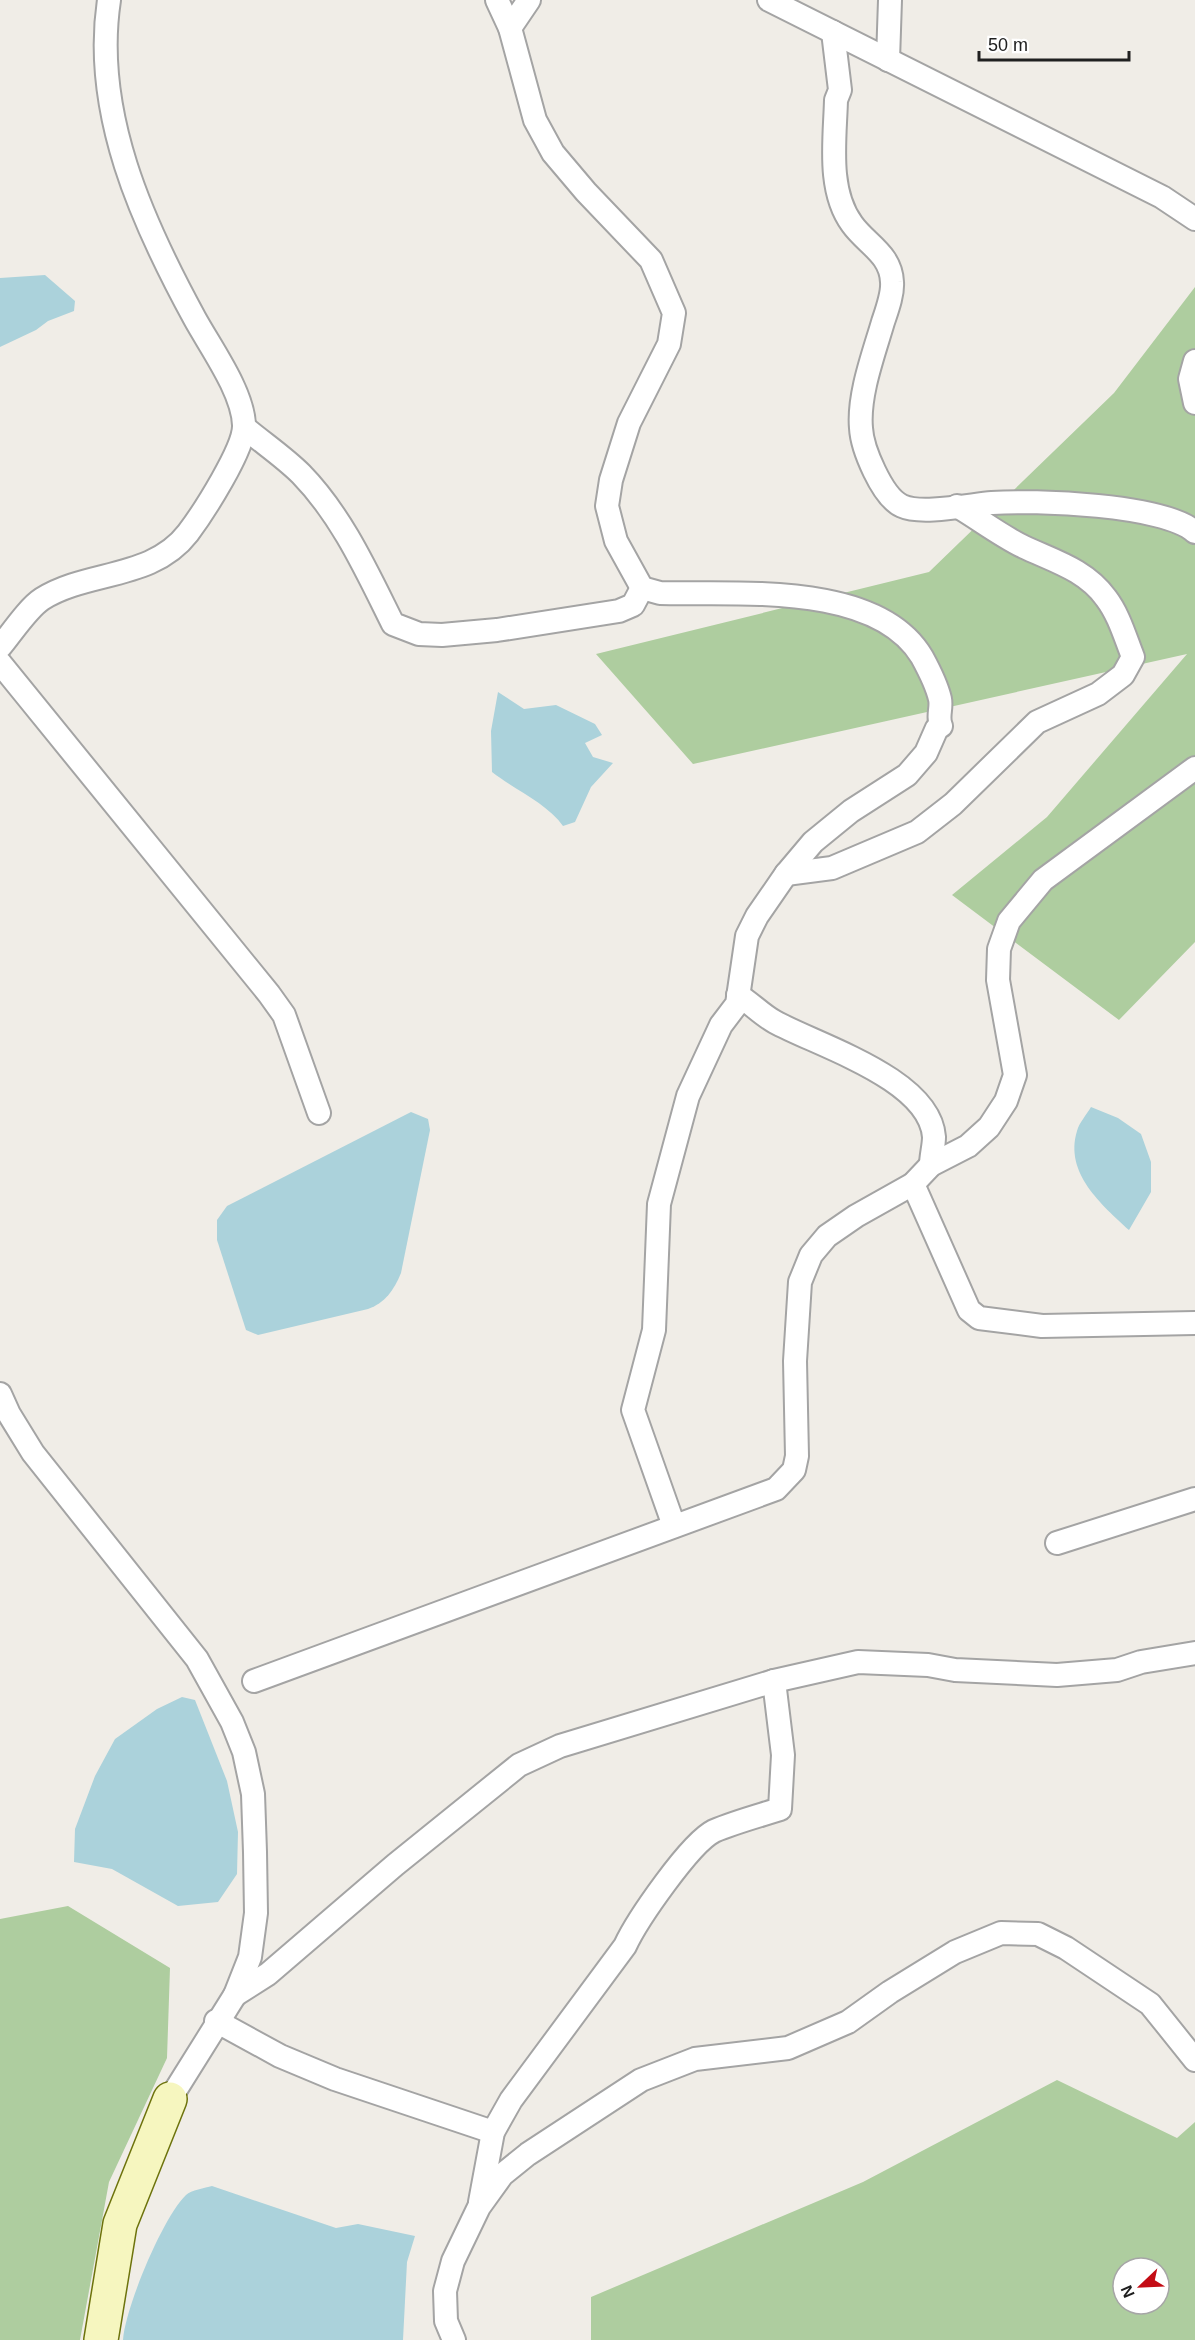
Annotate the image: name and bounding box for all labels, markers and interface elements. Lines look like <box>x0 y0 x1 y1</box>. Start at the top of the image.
scale bar <box>979 24 1129 62</box>
text: 50 m <box>988 35 1028 55</box>
north arrow <box>1111 2256 1171 2316</box>
text: N <box>1118 2283 1138 2300</box>

